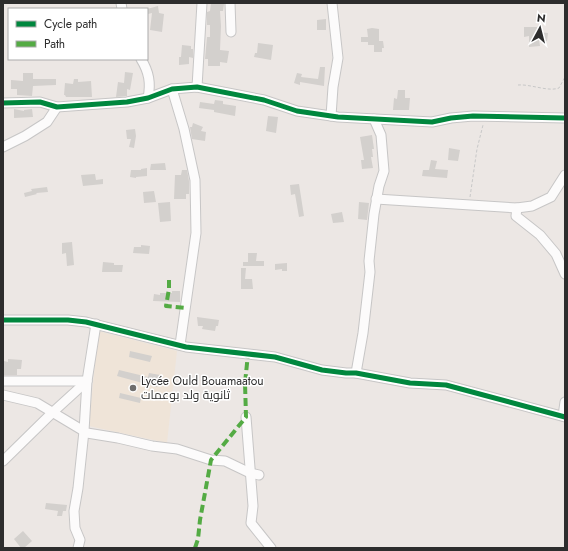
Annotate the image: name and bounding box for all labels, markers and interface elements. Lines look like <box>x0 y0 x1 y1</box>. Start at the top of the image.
legend <box>8 8 148 60</box>
north arrow <box>520 8 560 48</box>
text: N <box>536 10 547 27</box>
text: Cycle path <box>44 15 97 33</box>
text: Path <box>44 35 65 53</box>
place label: Lycée Ould Bouamaatou ثانوية ولد بوعمات <box>141 372 264 404</box>
marker: Lycée Ould Bouamaatou ثانوية ولد بوعمات <box>128 383 138 393</box>

